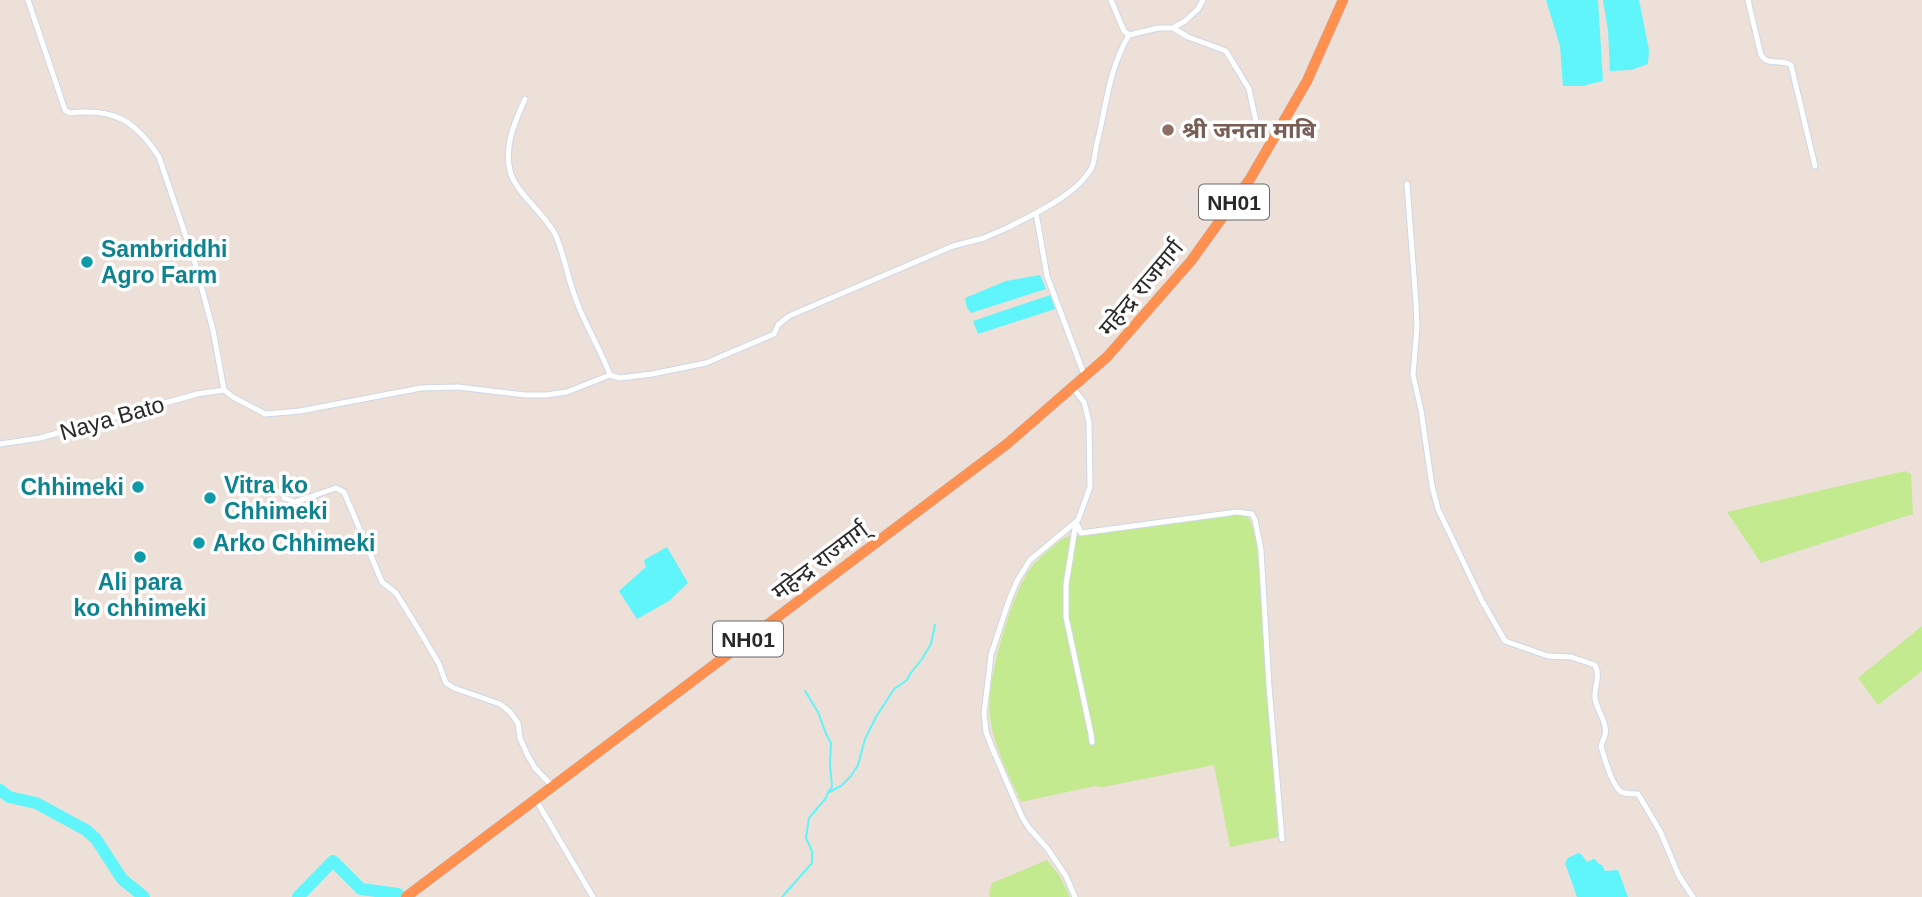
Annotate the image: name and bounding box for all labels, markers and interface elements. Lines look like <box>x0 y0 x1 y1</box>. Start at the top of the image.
place label: श्री जनता माबि <box>1182 117 1316 143</box>
marker: श्री जनता माबि <box>1160 122 1176 138</box>
road number: NH01 <box>1199 184 1269 220</box>
street label: महेन्द्र राजमार्ग <box>1094 234 1189 341</box>
place label: Sambriddhi Agro Farm <box>101 236 228 288</box>
marker: Sambriddhi Agro Farm <box>79 254 95 270</box>
street label: Naya Bato <box>57 391 167 445</box>
place label: Vitra ko Chhimeki <box>224 472 328 524</box>
place label: Chhimeki <box>20 474 124 500</box>
marker: Chhimeki <box>130 479 146 495</box>
marker: Vitra ko Chhimeki <box>202 490 218 506</box>
street label: महेन्द्र राज्मार्ग् <box>767 514 877 606</box>
place label: Arko Chhimeki <box>213 530 375 556</box>
marker: Arko Chhimeki <box>191 535 207 551</box>
marker: Ali para ko chhimeki <box>132 549 148 565</box>
place label: Ali para ko chhimeki <box>74 569 206 621</box>
road number: NH01 <box>713 622 783 656</box>

